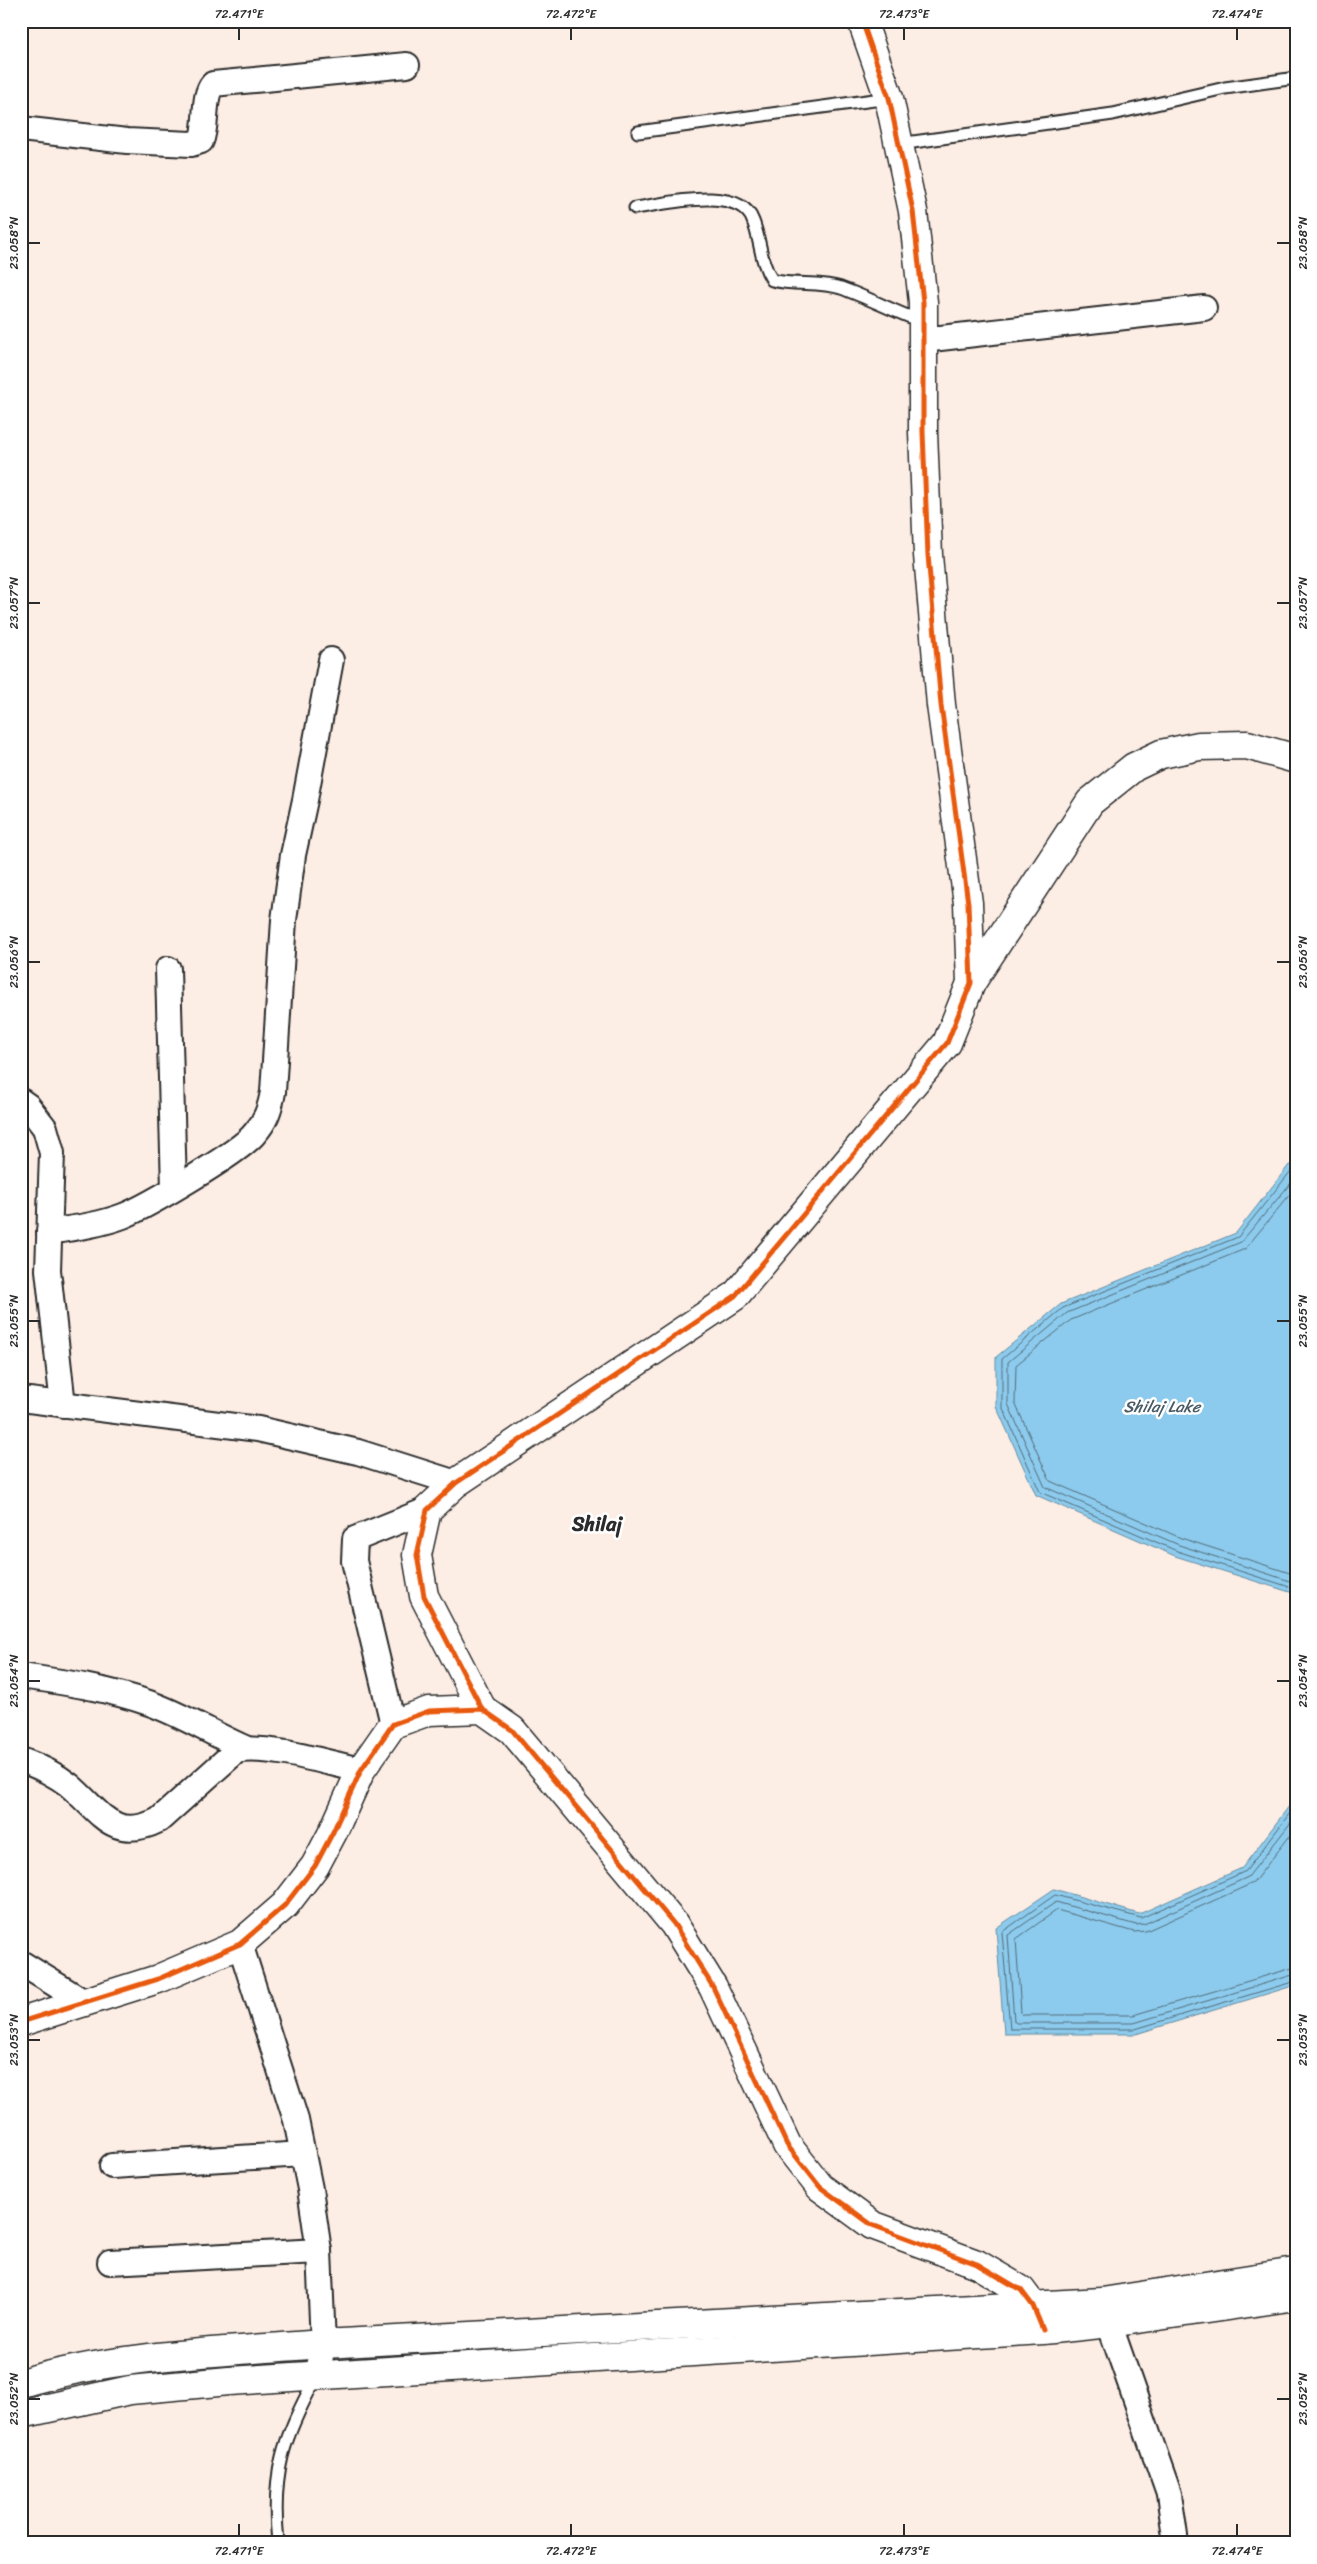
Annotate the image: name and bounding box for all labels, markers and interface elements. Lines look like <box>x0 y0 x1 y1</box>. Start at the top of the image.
text: 72.471°E <box>215 3 265 25</box>
text: 72.472°E <box>546 3 598 25</box>
text: 72.473°E <box>879 3 930 25</box>
text: 72.474°E <box>1211 3 1264 25</box>
text: 23.058°N <box>3 216 25 269</box>
text: 23.058°N <box>1292 216 1314 269</box>
text: 23.057°N <box>3 576 25 629</box>
text: 23.057°N <box>1292 576 1314 629</box>
text: 23.056°N <box>3 935 25 988</box>
text: 23.056°N <box>1292 935 1314 988</box>
text: 23.055°N <box>3 1294 25 1347</box>
text: 23.055°N <box>1292 1294 1314 1347</box>
water label: Shilaj Lake <box>1124 1392 1202 1421</box>
district label: Shilaj <box>571 1507 623 1542</box>
text: 23.054°N <box>3 1654 25 1708</box>
text: 23.054°N <box>1292 1654 1314 1708</box>
text: 23.053°N <box>3 2013 25 2066</box>
text: 23.053°N <box>1292 2013 1314 2066</box>
text: 23.052°N <box>3 2372 25 2425</box>
text: 23.052°N <box>1292 2372 1314 2425</box>
text: 72.471°E <box>215 2540 265 2562</box>
text: 72.472°E <box>546 2540 598 2562</box>
text: 72.473°E <box>879 2540 930 2562</box>
text: 72.474°E <box>1211 2540 1264 2562</box>

